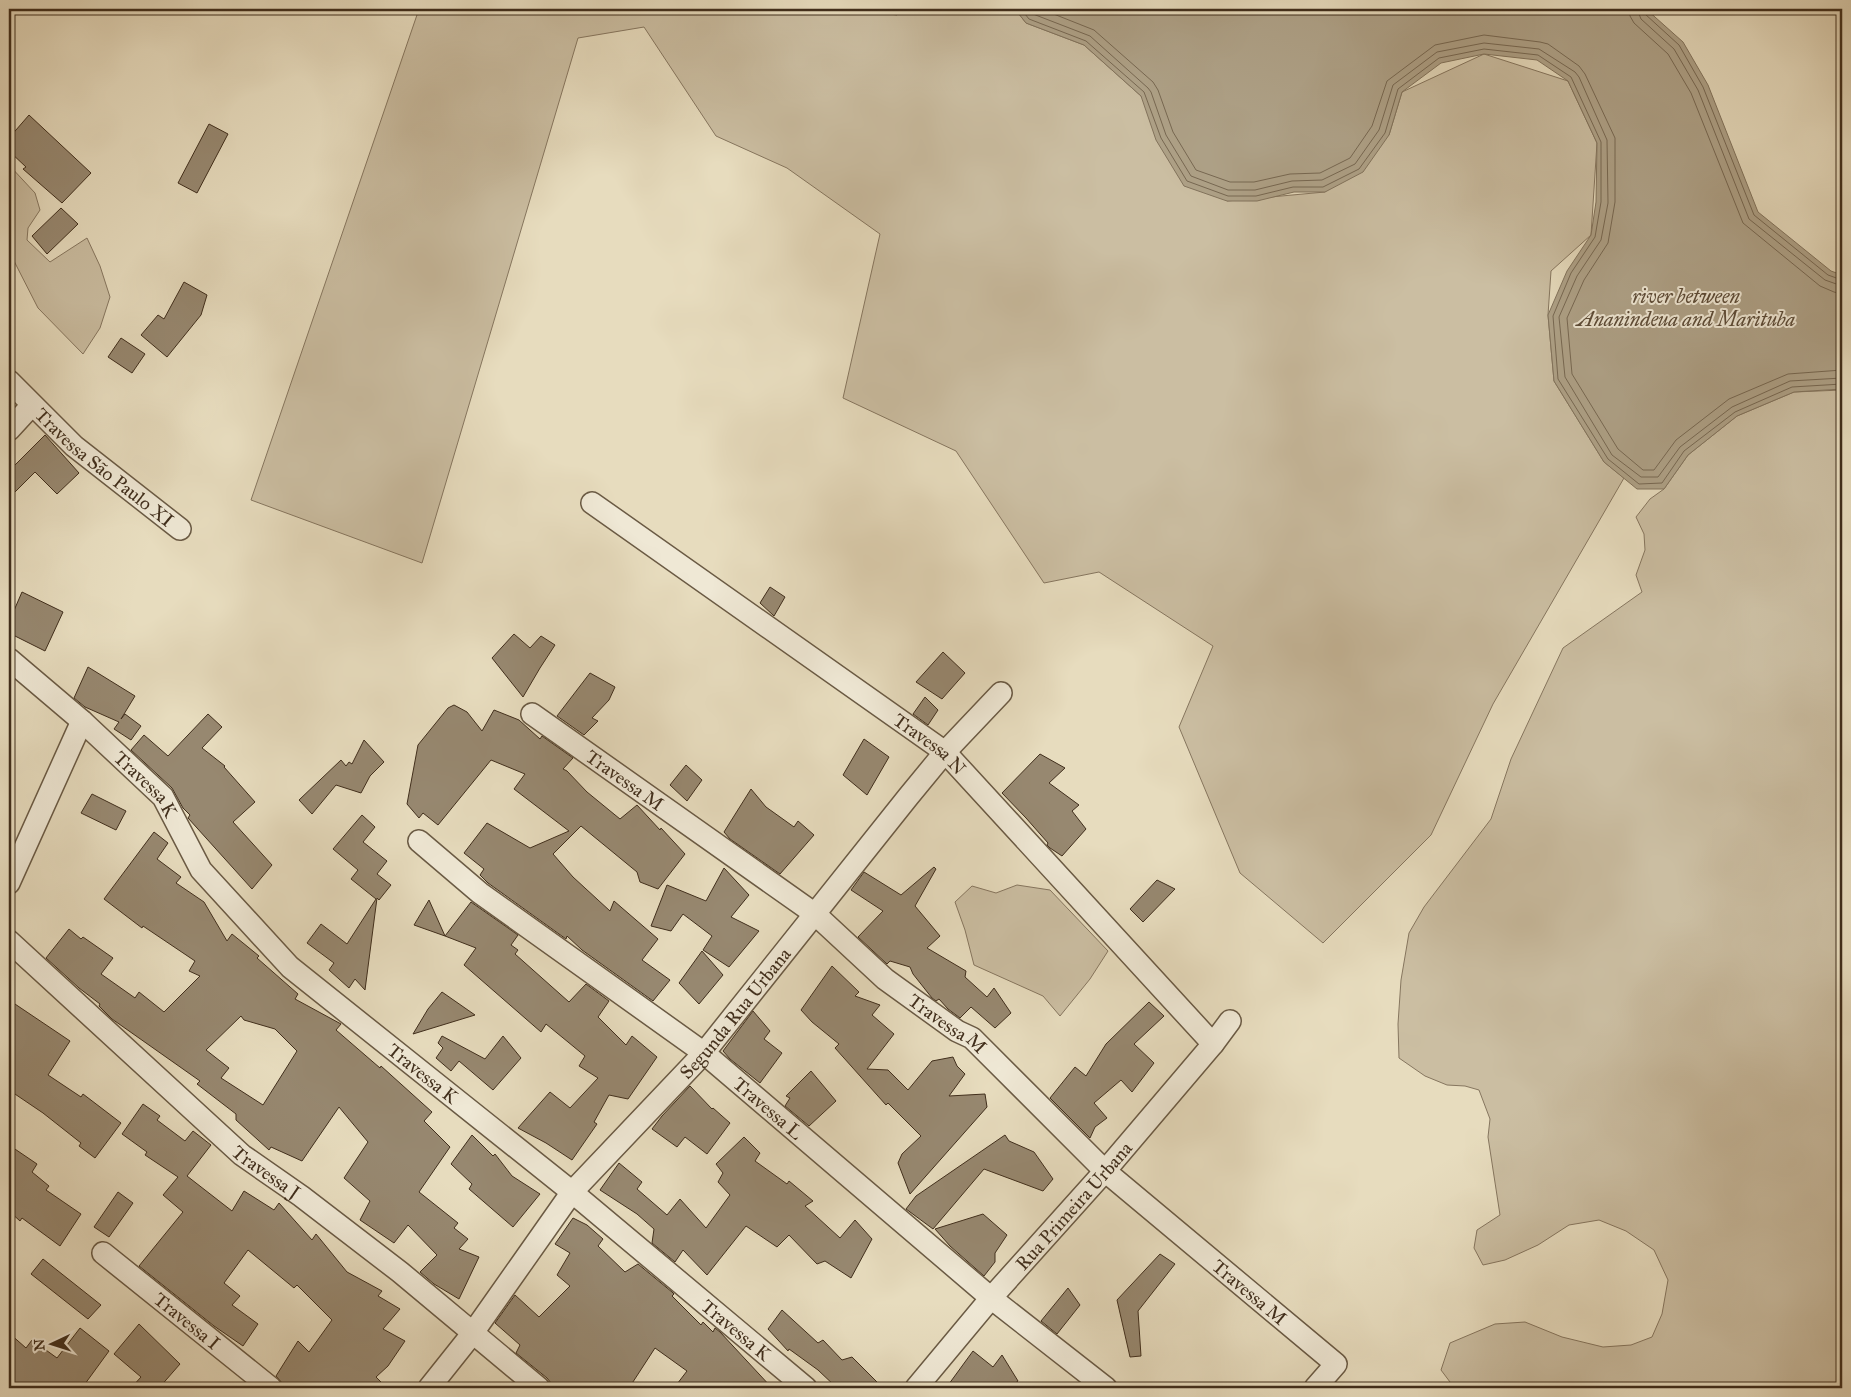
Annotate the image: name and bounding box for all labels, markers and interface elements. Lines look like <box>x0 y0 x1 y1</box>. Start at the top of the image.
water label: river between Ananindeua and Marituba <box>1575 284 1795 331</box>
street label: Travessa São Paulo XI <box>31 403 179 531</box>
street label: Travessa N <box>889 708 971 779</box>
street label: Travessa M <box>582 744 668 815</box>
street label: Travessa K <box>109 746 183 821</box>
street label: Segunda Rua Urbana <box>674 942 796 1083</box>
street label: Travessa M <box>904 988 992 1058</box>
street label: Travessa K <box>383 1038 463 1109</box>
street label: Travessa L <box>729 1072 808 1144</box>
street label: Rua Primeira Urbana <box>1010 1136 1137 1275</box>
street label: Travessa J <box>227 1140 305 1205</box>
street label: Travessa M <box>1208 1254 1292 1330</box>
street label: Travessa I <box>149 1287 225 1354</box>
street label: Travessa K <box>697 1294 776 1366</box>
north arrow <box>28 1320 78 1370</box>
text: N <box>31 1338 48 1351</box>

